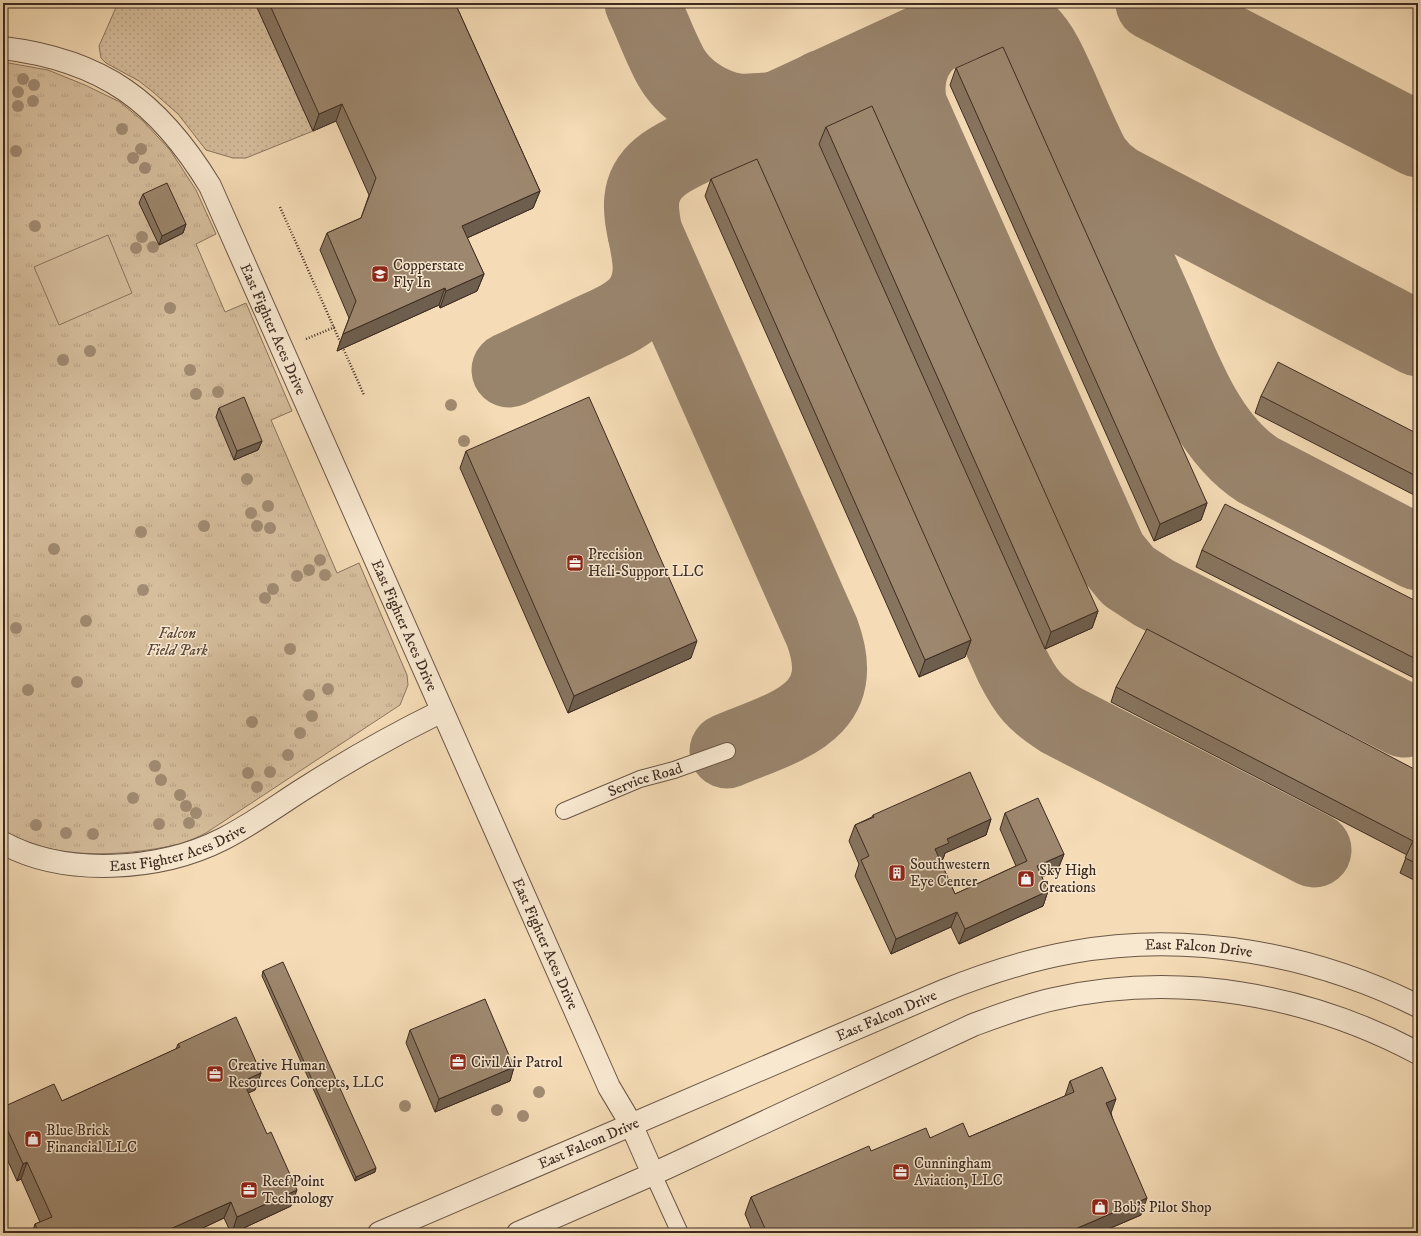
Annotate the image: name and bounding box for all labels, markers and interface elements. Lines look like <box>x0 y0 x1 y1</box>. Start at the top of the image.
place label: Copperstate Fly In <box>393 256 464 292</box>
street label: East Fighter Aces Drive <box>236 260 311 398</box>
school or university icon: Copperstate Fly In <box>370 264 390 284</box>
place label: Precision Heli-Support LLC <box>588 545 704 581</box>
office icon: Precision Heli-Support LLC <box>565 553 585 573</box>
street label: East Fighter Aces Drive <box>367 557 442 694</box>
park label: Falcon Field Park <box>146 624 208 660</box>
street label: Service Road <box>605 758 685 801</box>
street label: East Fighter Aces Drive <box>109 819 249 875</box>
place label: Southwestern Eye Center <box>910 855 990 891</box>
place label: Sky High Creations <box>1039 861 1096 897</box>
building icon: Southwestern Eye Center <box>887 863 907 883</box>
shop icon: Sky High Creations <box>1016 869 1036 889</box>
street label: East Fighter Aces Drive <box>508 875 583 1012</box>
street label: East Falcon Drive <box>1145 935 1254 961</box>
street label: East Falcon Drive <box>833 985 940 1045</box>
office icon: Civil Air Patrol <box>448 1052 468 1072</box>
place label: Civil Air Patrol <box>471 1053 563 1072</box>
place label: Creative Human Resources Concepts, LLC <box>228 1056 384 1092</box>
office icon: Creative Human Resources Concepts, LLC <box>205 1064 225 1084</box>
street label: East Falcon Drive <box>535 1113 642 1173</box>
place label: Blue Brick Financial LLC <box>46 1121 137 1157</box>
shop icon: Blue Brick Financial LLC <box>23 1129 43 1149</box>
place label: Cunningham Aviation, LLC <box>914 1154 1003 1190</box>
office icon: Cunningham Aviation, LLC <box>891 1162 911 1182</box>
place label: Reef Point Technology <box>262 1172 335 1208</box>
office icon: Reef Point Technology <box>239 1180 259 1200</box>
shop icon: Bob's Pilot Shop <box>1090 1197 1110 1217</box>
place label: Bob's Pilot Shop <box>1113 1198 1212 1217</box>

